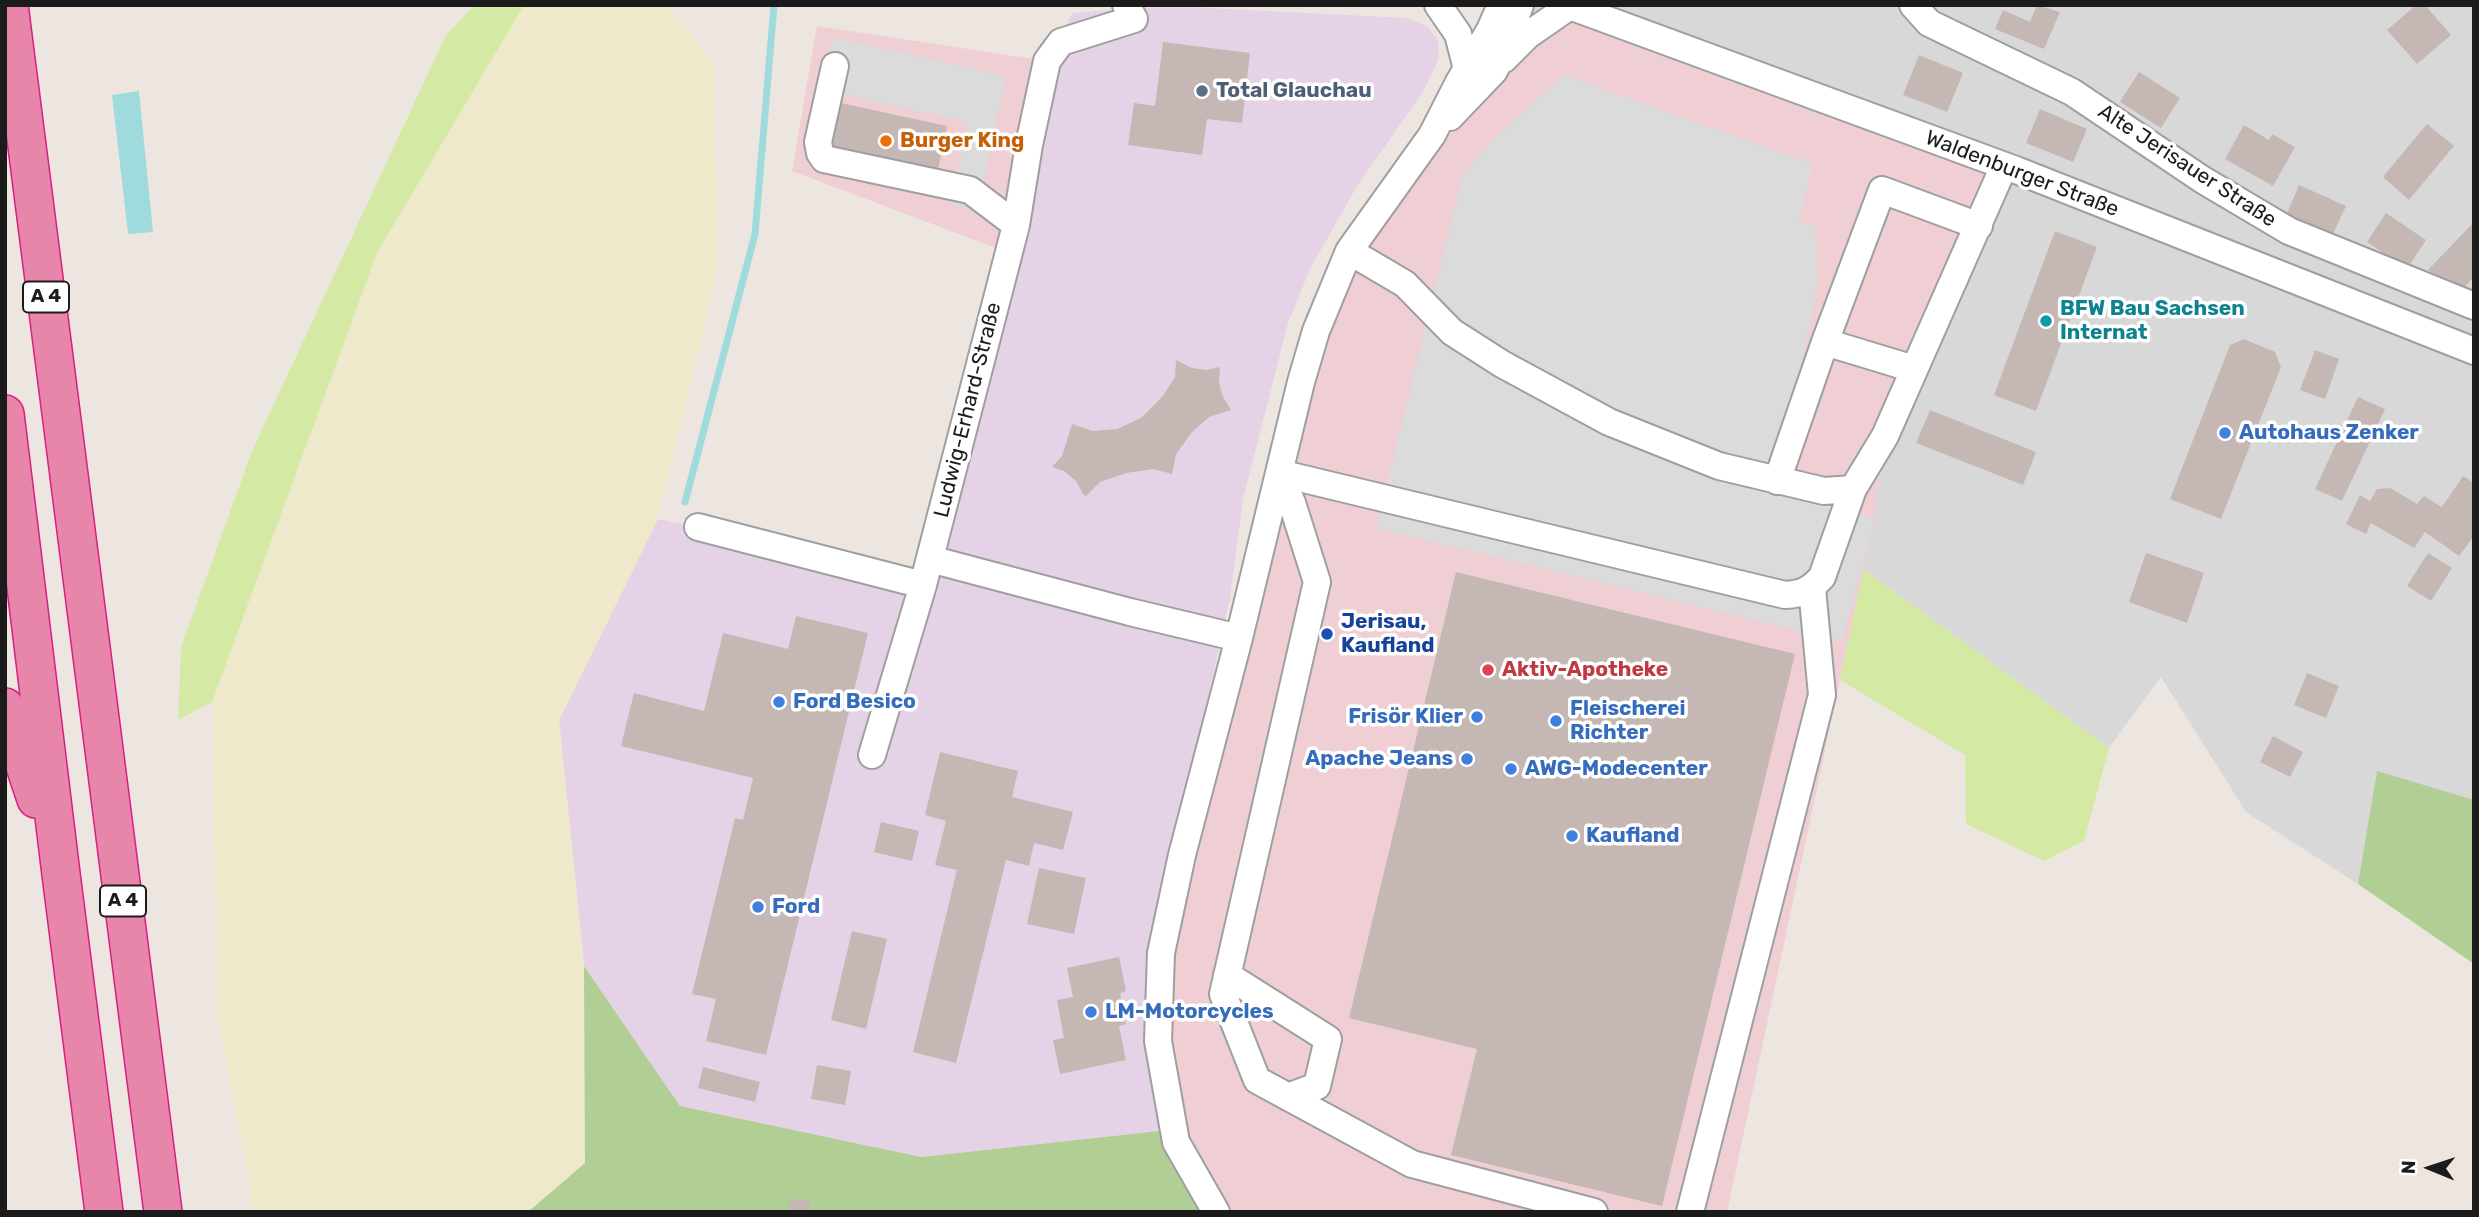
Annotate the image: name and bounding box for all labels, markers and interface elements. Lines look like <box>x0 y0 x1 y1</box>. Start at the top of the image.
place label: Total Glauchau <box>1216 78 1372 104</box>
marker: Total Glauchau <box>1194 83 1210 99</box>
street label: Alte Jerisauer Straße <box>2093 99 2281 233</box>
street label: Waldenburger Straße <box>1922 125 2122 223</box>
place label: Burger King <box>900 128 1024 154</box>
marker: Burger King <box>878 133 894 149</box>
road number: A 4 <box>23 282 69 312</box>
place label: BFW Bau Sachsen Internat <box>2060 296 2245 346</box>
street label: Ludwig-Erhard-Straße <box>929 300 1007 520</box>
marker: BFW Bau Sachsen Internat <box>2038 313 2054 329</box>
place label: Autohaus Zenker <box>2239 420 2419 446</box>
marker: Autohaus Zenker <box>2217 425 2233 441</box>
place label: Jerisau, Kaufland <box>1341 609 1435 659</box>
marker: Jerisau, Kaufland <box>1319 626 1335 642</box>
place label: Aktiv-Apotheke <box>1502 657 1668 683</box>
marker: Aktiv-Apotheke <box>1480 662 1496 678</box>
place label: Ford Besico <box>793 689 916 715</box>
marker: Ford Besico <box>771 694 787 710</box>
place label: Fleischerei Richter <box>1570 696 1686 746</box>
place label: Frisör Klier <box>1348 704 1463 730</box>
marker: Frisör Klier <box>1469 709 1485 725</box>
marker: Fleischerei Richter <box>1548 713 1564 729</box>
place label: Apache Jeans <box>1305 746 1453 772</box>
marker: Apache Jeans <box>1459 751 1475 767</box>
place label: AWG-Modecenter <box>1525 756 1708 782</box>
marker: AWG-Modecenter <box>1503 761 1519 777</box>
place label: Kaufland <box>1586 823 1680 849</box>
marker: Kaufland <box>1564 828 1580 844</box>
road number: A 4 <box>100 886 146 917</box>
place label: Ford <box>772 894 820 920</box>
marker: Ford <box>750 899 766 915</box>
place label: LM-Motorcycles <box>1105 999 1274 1025</box>
marker: LM-Motorcycles <box>1083 1004 1099 1020</box>
north arrow <box>2395 1133 2465 1203</box>
text: N <box>2397 1160 2420 1174</box>

